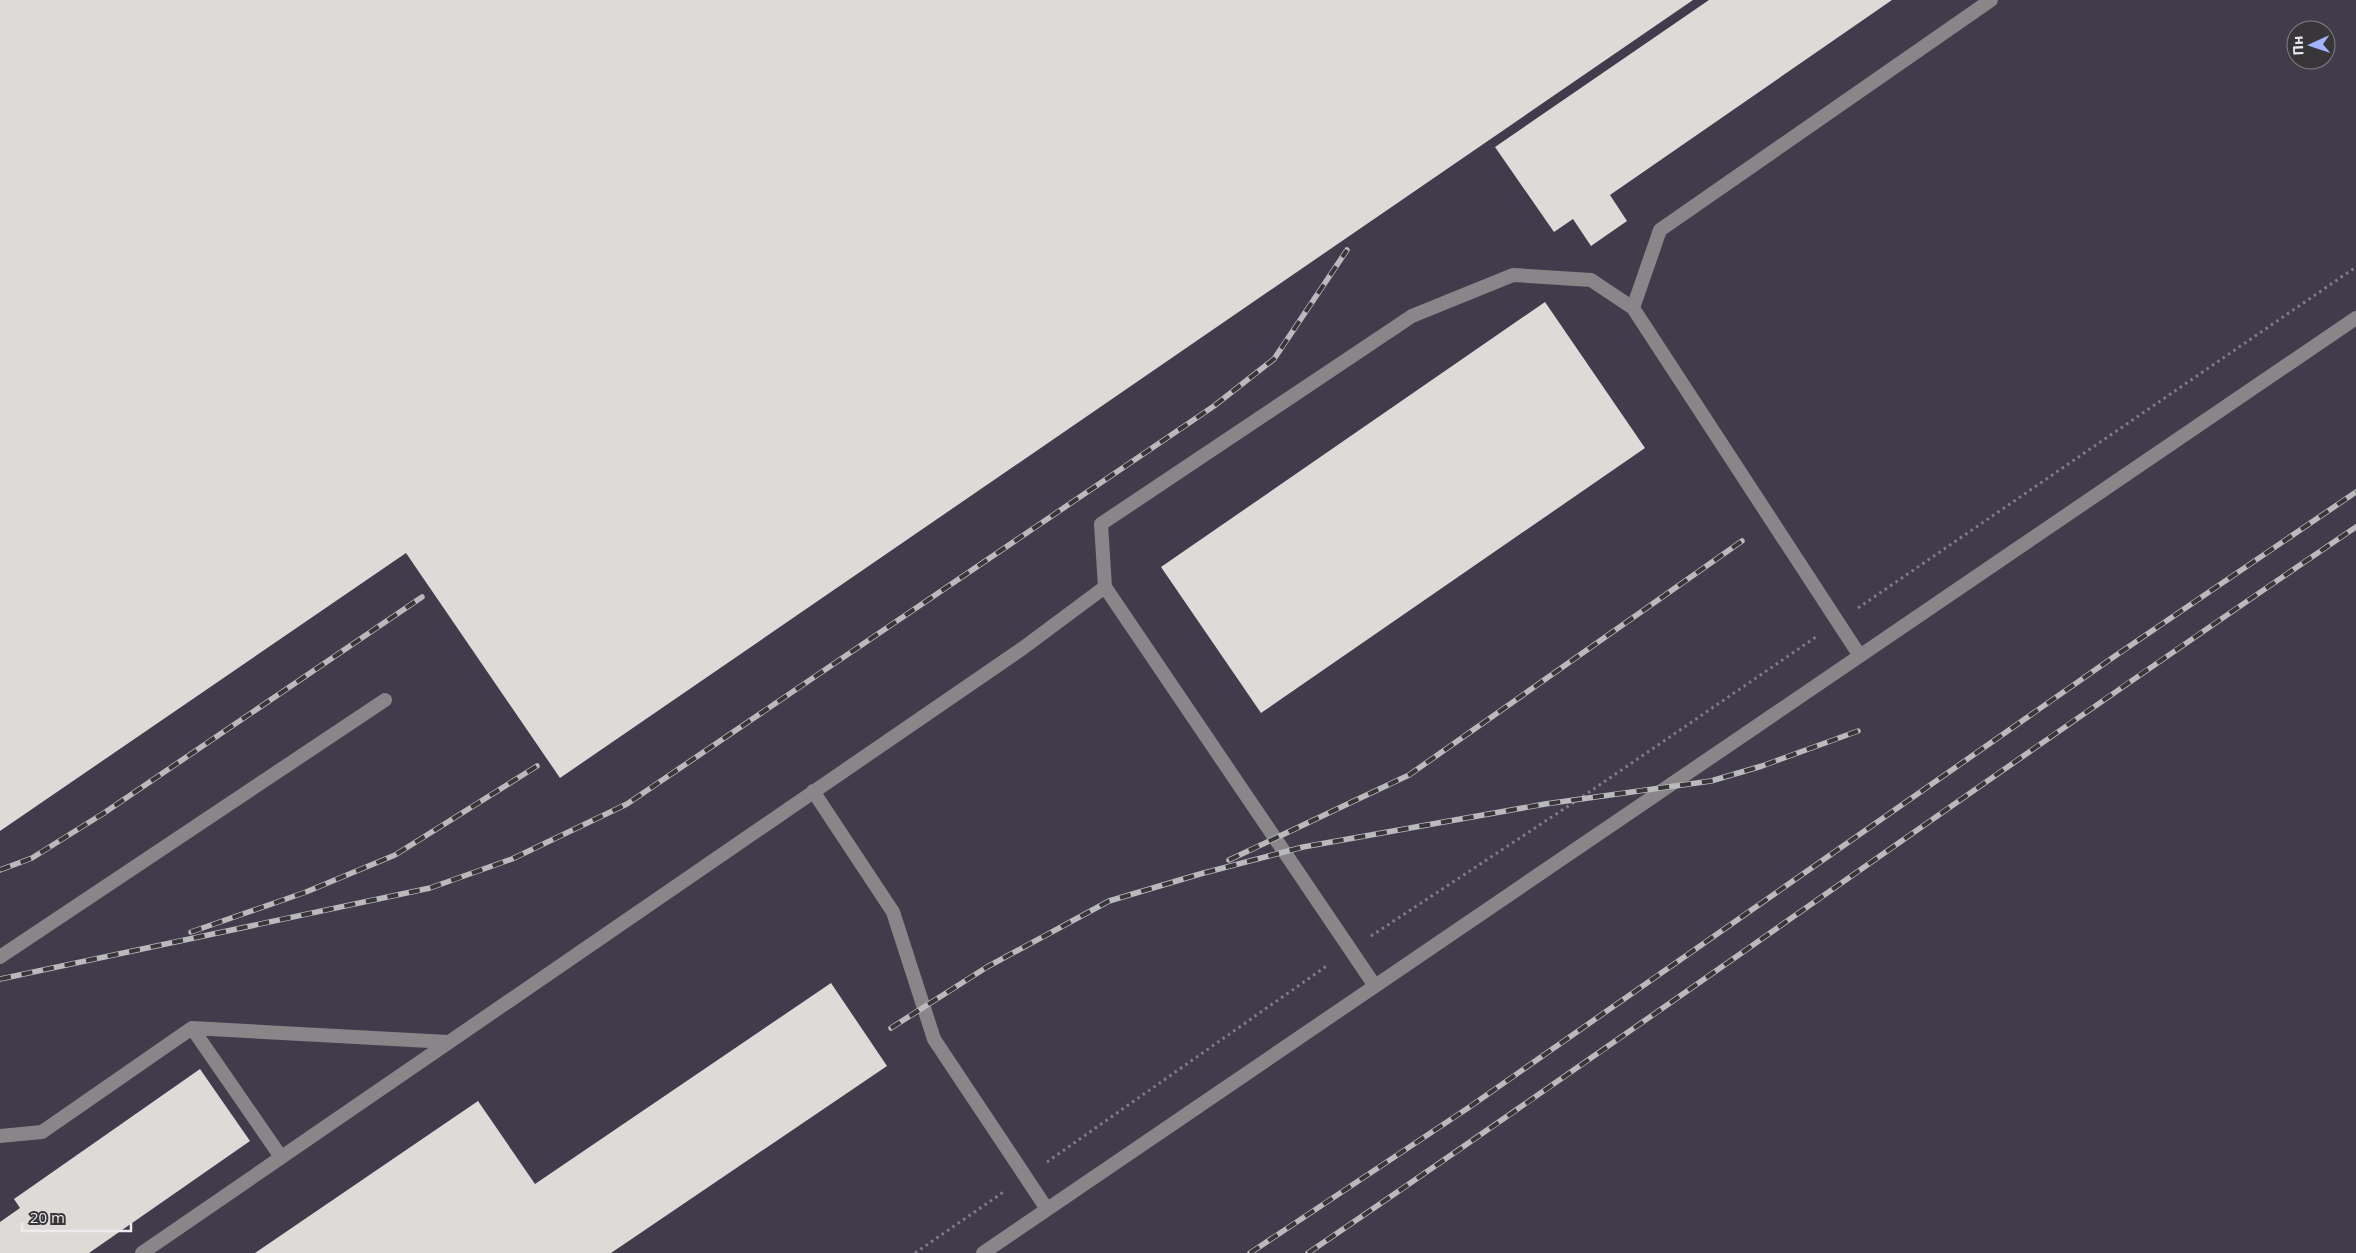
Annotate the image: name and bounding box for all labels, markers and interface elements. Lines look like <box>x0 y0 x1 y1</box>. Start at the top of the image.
north arrow <box>2286 20 2336 70</box>
text: Пн <box>2288 35 2308 56</box>
scale bar <box>22 1200 131 1232</box>
text: 20 m <box>30 1207 65 1227</box>

